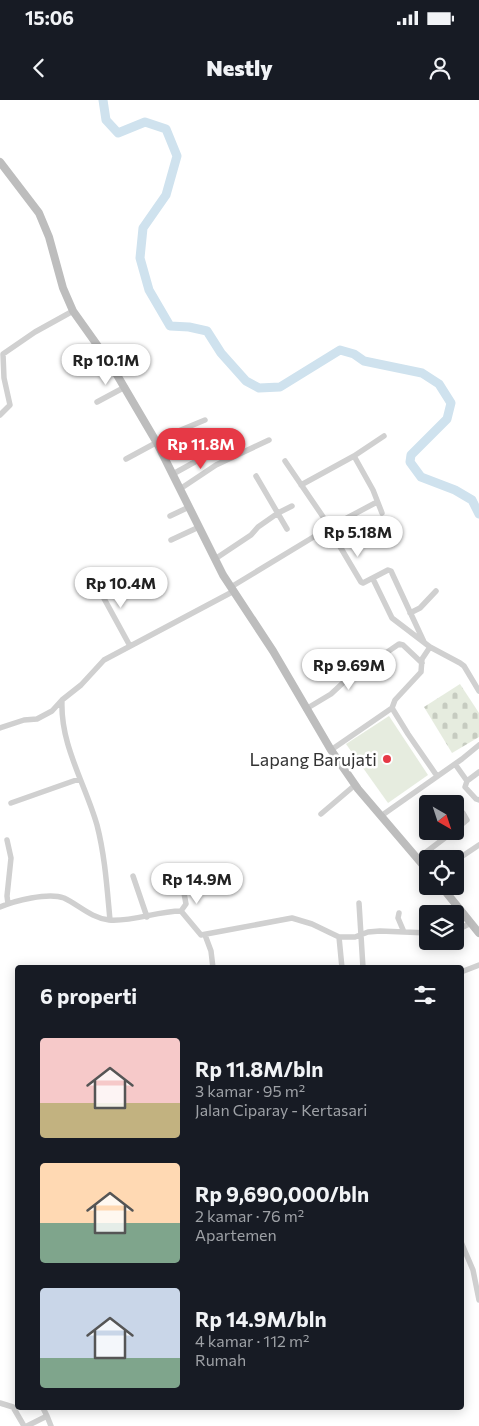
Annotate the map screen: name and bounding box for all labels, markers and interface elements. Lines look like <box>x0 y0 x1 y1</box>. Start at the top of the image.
text: 15:06 <box>25 6 74 29</box>
icon: back <box>25 54 53 82</box>
text: Nestly <box>206 54 273 81</box>
icon: person <box>426 54 454 82</box>
pin: Rp 10.1M <box>54 344 158 386</box>
text: Rp 10.1M <box>73 350 139 369</box>
pin: Rp 11.8M <box>149 428 253 470</box>
text: Rp 11.8M <box>167 434 235 453</box>
pin: Rp 5.18M <box>306 516 410 558</box>
text: Rp 5.18M <box>324 522 392 541</box>
pin: Rp 10.4M <box>69 566 173 609</box>
text: Rp 10.4M <box>86 573 156 592</box>
pin: Rp 9.69M <box>297 648 401 691</box>
text: Rp 9.69M <box>313 655 385 674</box>
place label: Lapang Barujati <box>249 748 377 770</box>
marker: Lapang Barujati <box>381 753 393 765</box>
north arrow <box>419 795 464 840</box>
map controls <box>419 795 464 950</box>
button: locate <box>419 850 464 895</box>
pin: Rp 14.9M <box>145 862 249 905</box>
text: Rp 14.9M <box>162 869 232 888</box>
button: layers <box>419 905 464 950</box>
icon: filters <box>411 981 439 1009</box>
text: 6 properti <box>40 983 137 1008</box>
text: Rp 11.8M/bln <box>195 1056 323 1081</box>
icon: home <box>80 1058 140 1118</box>
text: 3 kamar · 95 m² <box>195 1081 305 1100</box>
text: Jalan Ciparay - Kertasari <box>195 1100 367 1119</box>
text: Rp 9,690,000/bln <box>195 1181 369 1206</box>
icon: home <box>80 1183 140 1243</box>
text: 2 kamar · 76 m² <box>195 1206 304 1225</box>
text: Apartemen <box>195 1225 277 1244</box>
text: Rp 14.9M/bln <box>195 1306 327 1331</box>
icon: home <box>80 1308 140 1368</box>
text: 4 kamar · 112 m² <box>195 1331 309 1350</box>
text: Rumah <box>195 1350 246 1369</box>

